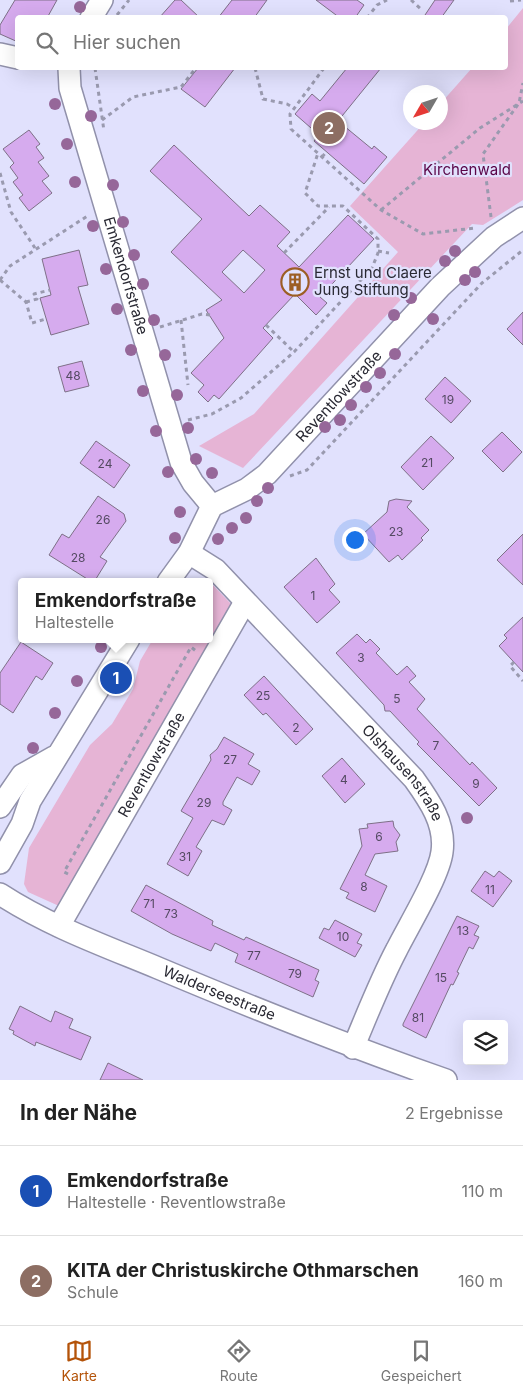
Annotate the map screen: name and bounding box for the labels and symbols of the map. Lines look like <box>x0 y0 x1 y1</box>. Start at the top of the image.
north arrow <box>403 85 448 130</box>
pin: 2 <box>313 109 345 147</box>
park label: Kirchenwald <box>423 160 511 179</box>
street label: Emkendorfstraße <box>100 215 153 337</box>
place label: Ernst und Claere Jung Stiftung <box>314 263 432 299</box>
building icon: Ernst und Claere Jung Stiftung <box>280 267 310 297</box>
street label: Reventlowstraße <box>291 346 386 446</box>
house number: 48 <box>65 368 81 383</box>
house number: 19 <box>442 392 454 407</box>
house number: 21 <box>421 455 433 470</box>
house number: 24 <box>98 456 113 471</box>
house number: 26 <box>96 512 110 527</box>
house number: 23 <box>389 524 403 539</box>
your location <box>342 527 368 553</box>
house number: 28 <box>71 550 85 565</box>
house number: 1 <box>311 588 315 603</box>
house number: 3 <box>357 650 365 665</box>
pin: 1 <box>100 659 132 697</box>
house number: 25 <box>256 688 270 703</box>
house number: 5 <box>393 691 401 706</box>
street label: Reventlowstraße <box>114 708 189 820</box>
house number: 2 <box>292 720 300 735</box>
street label: Olshausenstraße <box>358 720 448 824</box>
house number: 7 <box>433 738 440 753</box>
house number: 27 <box>223 752 237 767</box>
house number: 4 <box>340 772 348 787</box>
house number: 9 <box>472 776 480 791</box>
house number: 29 <box>197 795 211 810</box>
house number: 6 <box>375 829 383 844</box>
house number: 31 <box>179 849 191 864</box>
house number: 8 <box>360 879 368 894</box>
house number: 11 <box>485 882 495 897</box>
house number: 71 <box>143 896 155 911</box>
house number: 73 <box>164 906 178 921</box>
house number: 13 <box>457 923 469 938</box>
house number: 10 <box>337 929 349 944</box>
house number: 77 <box>247 948 261 963</box>
street label: Walderseestraße <box>160 961 279 1024</box>
house number: 79 <box>288 966 302 981</box>
house number: 15 <box>435 970 447 985</box>
house number: 81 <box>412 1010 424 1025</box>

